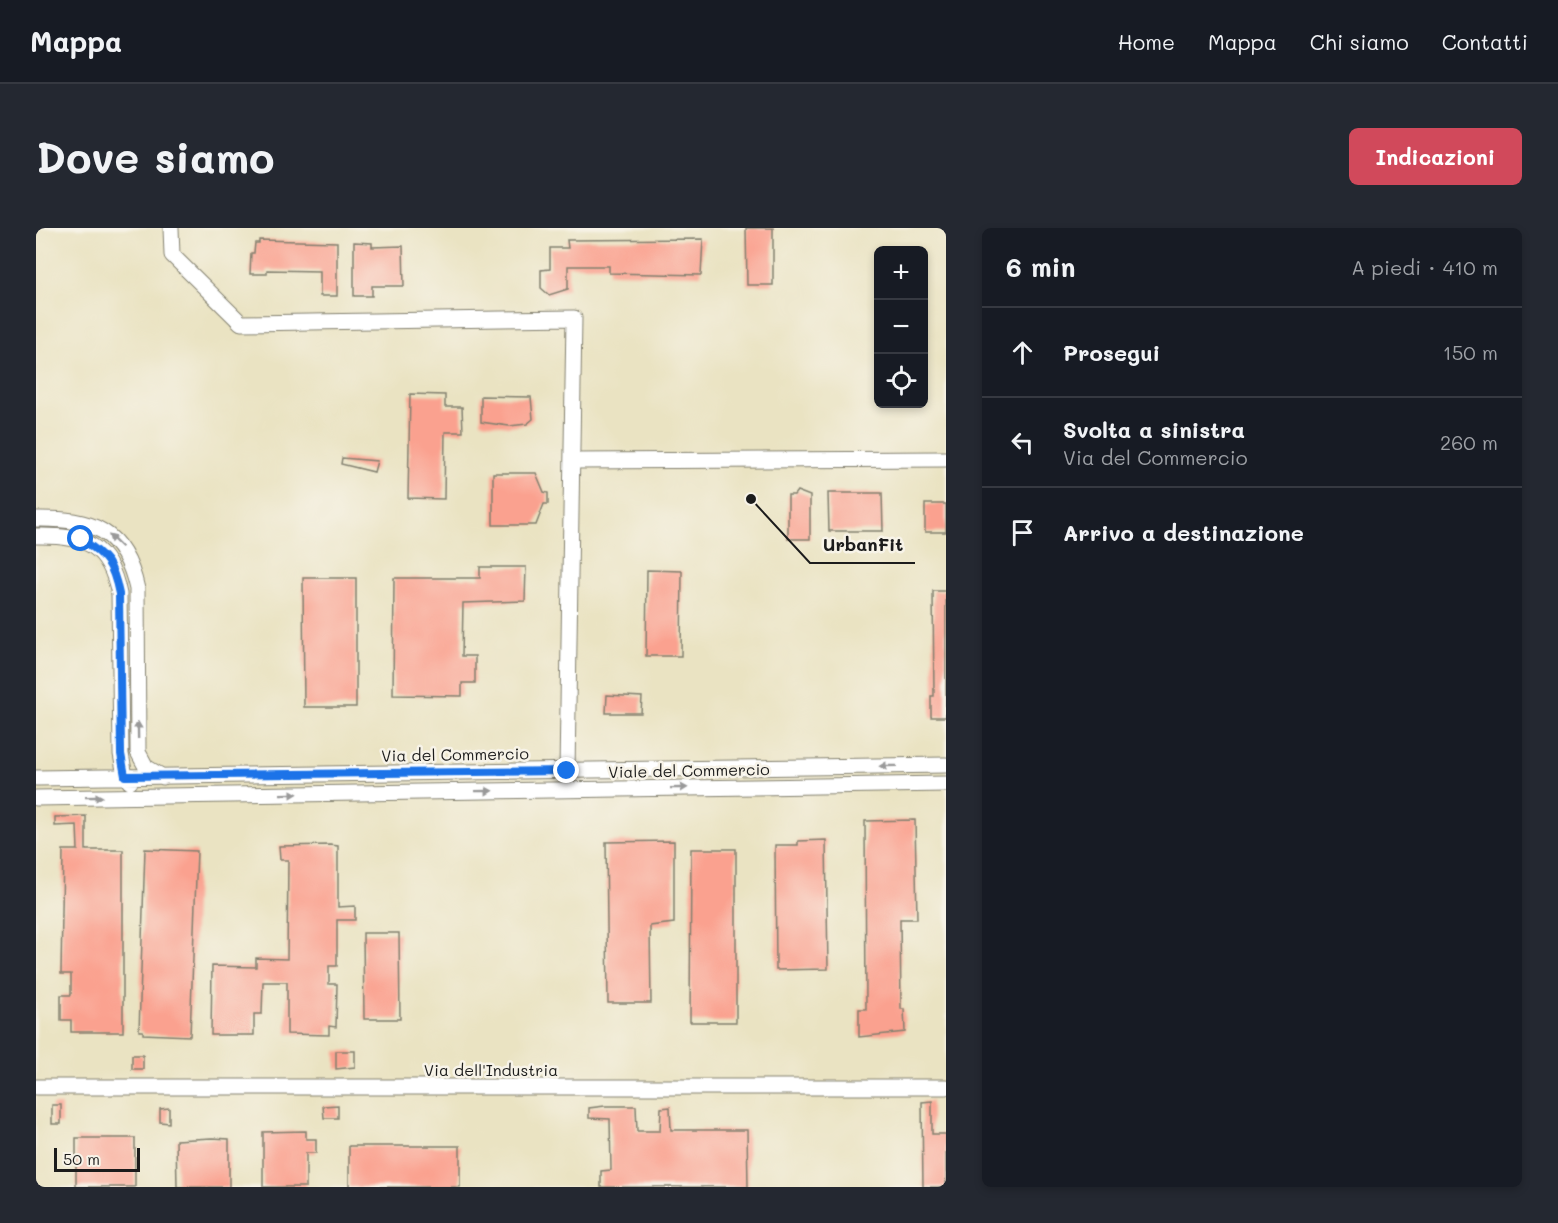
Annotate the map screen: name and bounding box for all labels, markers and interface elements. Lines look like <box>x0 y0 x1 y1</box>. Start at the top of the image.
text: Mappa <box>30 23 122 59</box>
text: Home <box>1118 28 1175 55</box>
text: Mappa <box>1208 28 1277 55</box>
text: Chi siamo <box>1310 28 1409 55</box>
text: Contatti <box>1442 28 1528 55</box>
button: Indicazioni <box>1349 128 1522 185</box>
text: Dove siamo <box>36 129 275 184</box>
map controls <box>874 246 928 408</box>
button: + <box>874 246 928 300</box>
text: 6 min <box>1006 250 1075 284</box>
text: A piedi · 410 m <box>1351 254 1498 280</box>
button: − <box>874 300 928 354</box>
icon: ahead <box>1006 336 1039 369</box>
text: Prosegui <box>1063 338 1160 367</box>
text: 150 m <box>1443 339 1498 365</box>
button: locate <box>874 354 928 408</box>
text: Svolta a sinistra <box>1063 415 1245 444</box>
icon: left <box>1006 426 1039 459</box>
text: 260 m <box>1440 429 1498 455</box>
text: Via del Commercio <box>1063 444 1248 470</box>
icon: arrive <box>1006 516 1039 549</box>
text: Arrivo a destinazione <box>1063 518 1304 547</box>
route start <box>67 525 93 551</box>
callout: UrbanFit <box>810 527 915 563</box>
text: UrbanFit <box>823 532 903 556</box>
one-way arrow <box>107 534 122 548</box>
one-way arrow <box>133 720 143 739</box>
street label: Via del Commercio <box>381 742 529 766</box>
route end <box>553 757 579 783</box>
street label: Viale del Commercio <box>608 758 770 782</box>
one-way arrow <box>878 761 897 771</box>
one-way arrow <box>670 783 689 793</box>
one-way arrow <box>475 786 494 796</box>
one-way arrow <box>280 789 299 799</box>
one-way arrow <box>85 792 104 802</box>
street label: Via dell'Industria <box>424 1059 558 1080</box>
scale bar <box>54 1145 140 1172</box>
text: 50 m <box>63 1148 100 1169</box>

